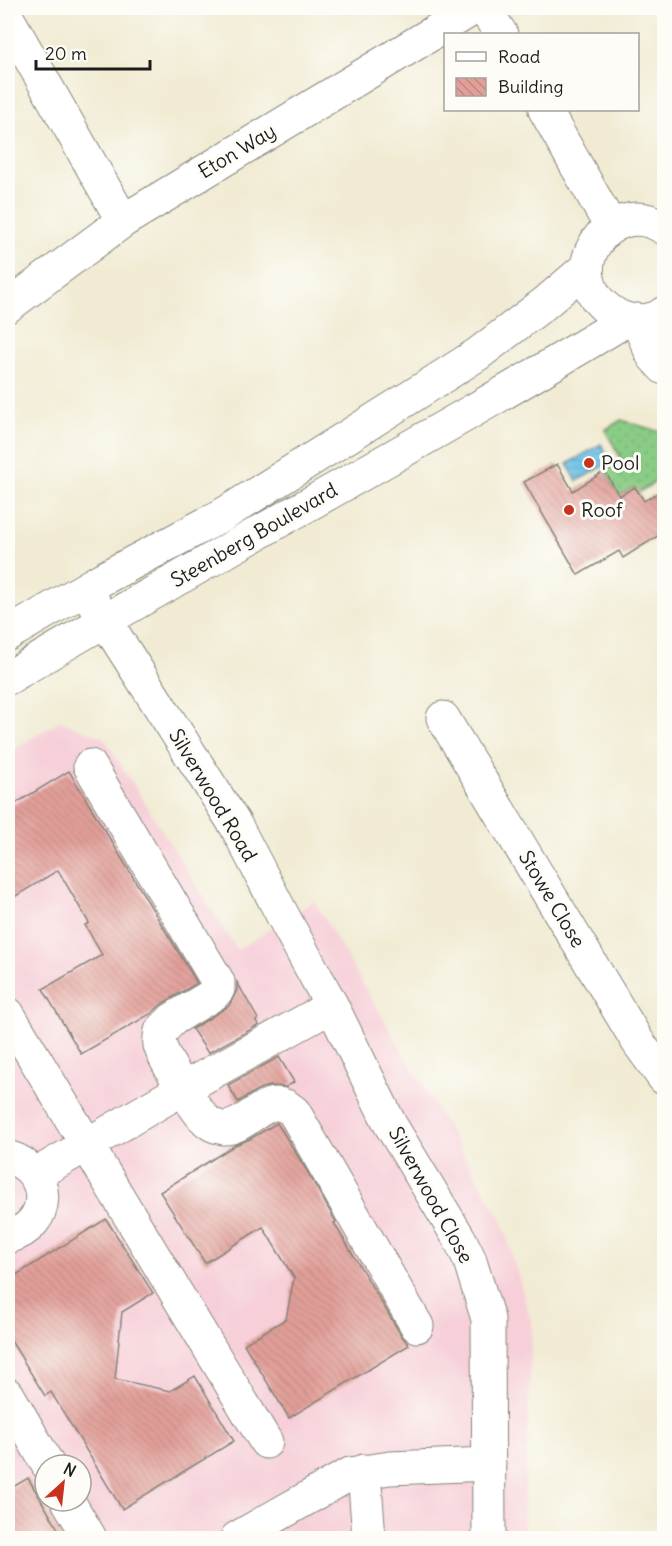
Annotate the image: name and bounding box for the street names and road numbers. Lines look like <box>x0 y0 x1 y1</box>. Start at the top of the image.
street label: Eton Way <box>193 118 280 183</box>
street label: Steenberg Boulevard <box>166 477 342 592</box>
street label: Silverwood Road <box>164 724 263 866</box>
street label: Stowe Close <box>514 846 591 952</box>
street label: Silverwood Close <box>384 1122 479 1267</box>

